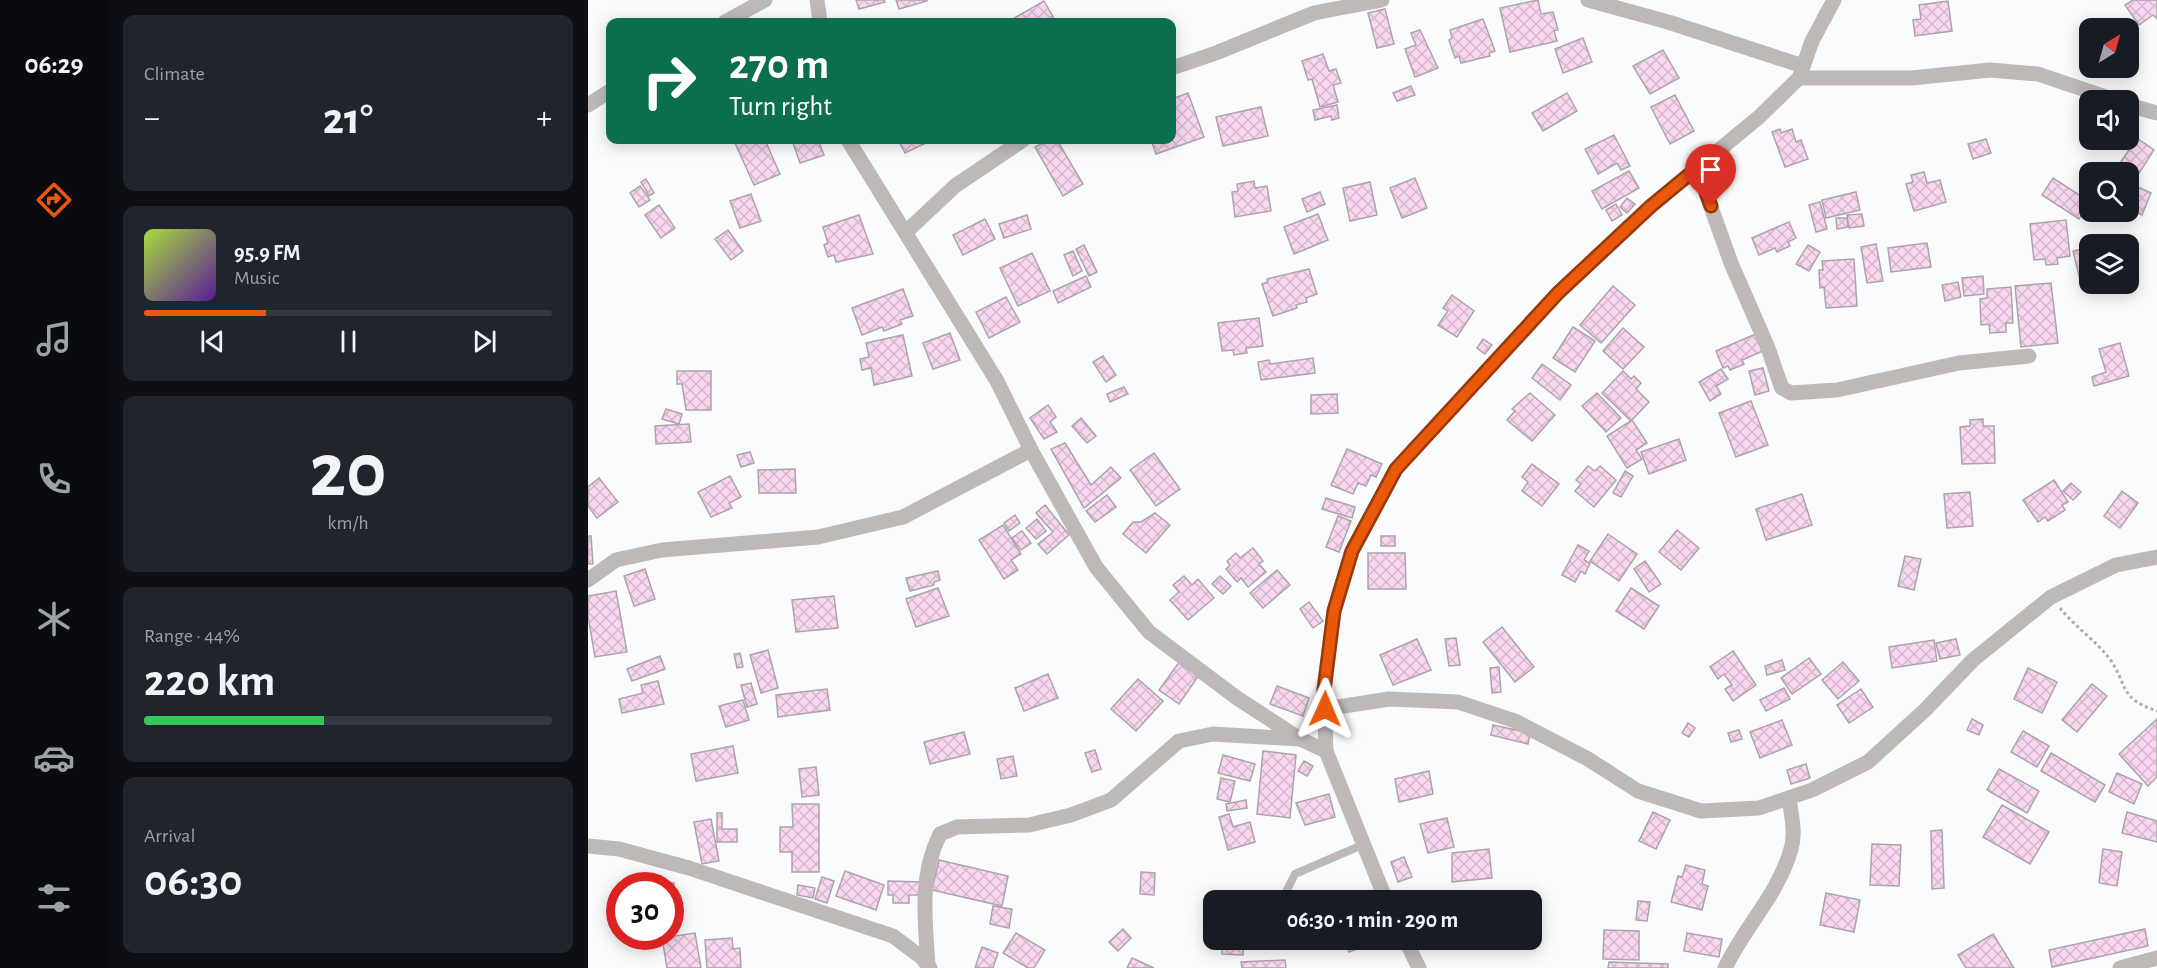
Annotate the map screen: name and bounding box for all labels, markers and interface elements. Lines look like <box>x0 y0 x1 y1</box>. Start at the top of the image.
north arrow <box>2079 18 2139 78</box>
map controls <box>2079 18 2139 294</box>
icon: right <box>630 42 708 120</box>
text: 270 m <box>729 44 829 86</box>
text: 06:29 <box>24 51 84 78</box>
text: Climate <box>144 64 205 84</box>
button: sound <box>2079 90 2139 150</box>
text: Turn right <box>729 93 832 120</box>
text: 21° <box>323 97 373 142</box>
text: − <box>144 102 160 135</box>
text: + <box>536 102 552 135</box>
pin <box>1685 144 1736 206</box>
icon: arrive <box>1694 153 1727 186</box>
button: search <box>2079 162 2139 222</box>
icon: directions <box>33 179 75 221</box>
button: layers <box>2079 234 2139 294</box>
text: 95.9 FM <box>234 242 300 264</box>
text: Music <box>234 268 280 288</box>
icon: music <box>33 318 75 360</box>
icon: previous <box>196 325 229 358</box>
icon: pause <box>332 325 365 358</box>
icon: next <box>468 325 501 358</box>
text: 20 <box>309 433 387 511</box>
icon: phone <box>33 458 75 500</box>
text: km/h <box>327 513 369 533</box>
icon: climate <box>33 598 75 640</box>
text: Range · 44% <box>144 626 240 646</box>
text: 220 km <box>144 659 275 704</box>
position arrow <box>1293 677 1357 741</box>
icon: car <box>33 737 75 779</box>
text: Arrival <box>144 826 195 846</box>
text: 06:30 <box>144 859 242 904</box>
speed limit sign: 30 <box>606 872 684 950</box>
icon: filters <box>33 877 75 919</box>
text: 06:30 · 1 min · 290 m <box>1287 909 1458 931</box>

